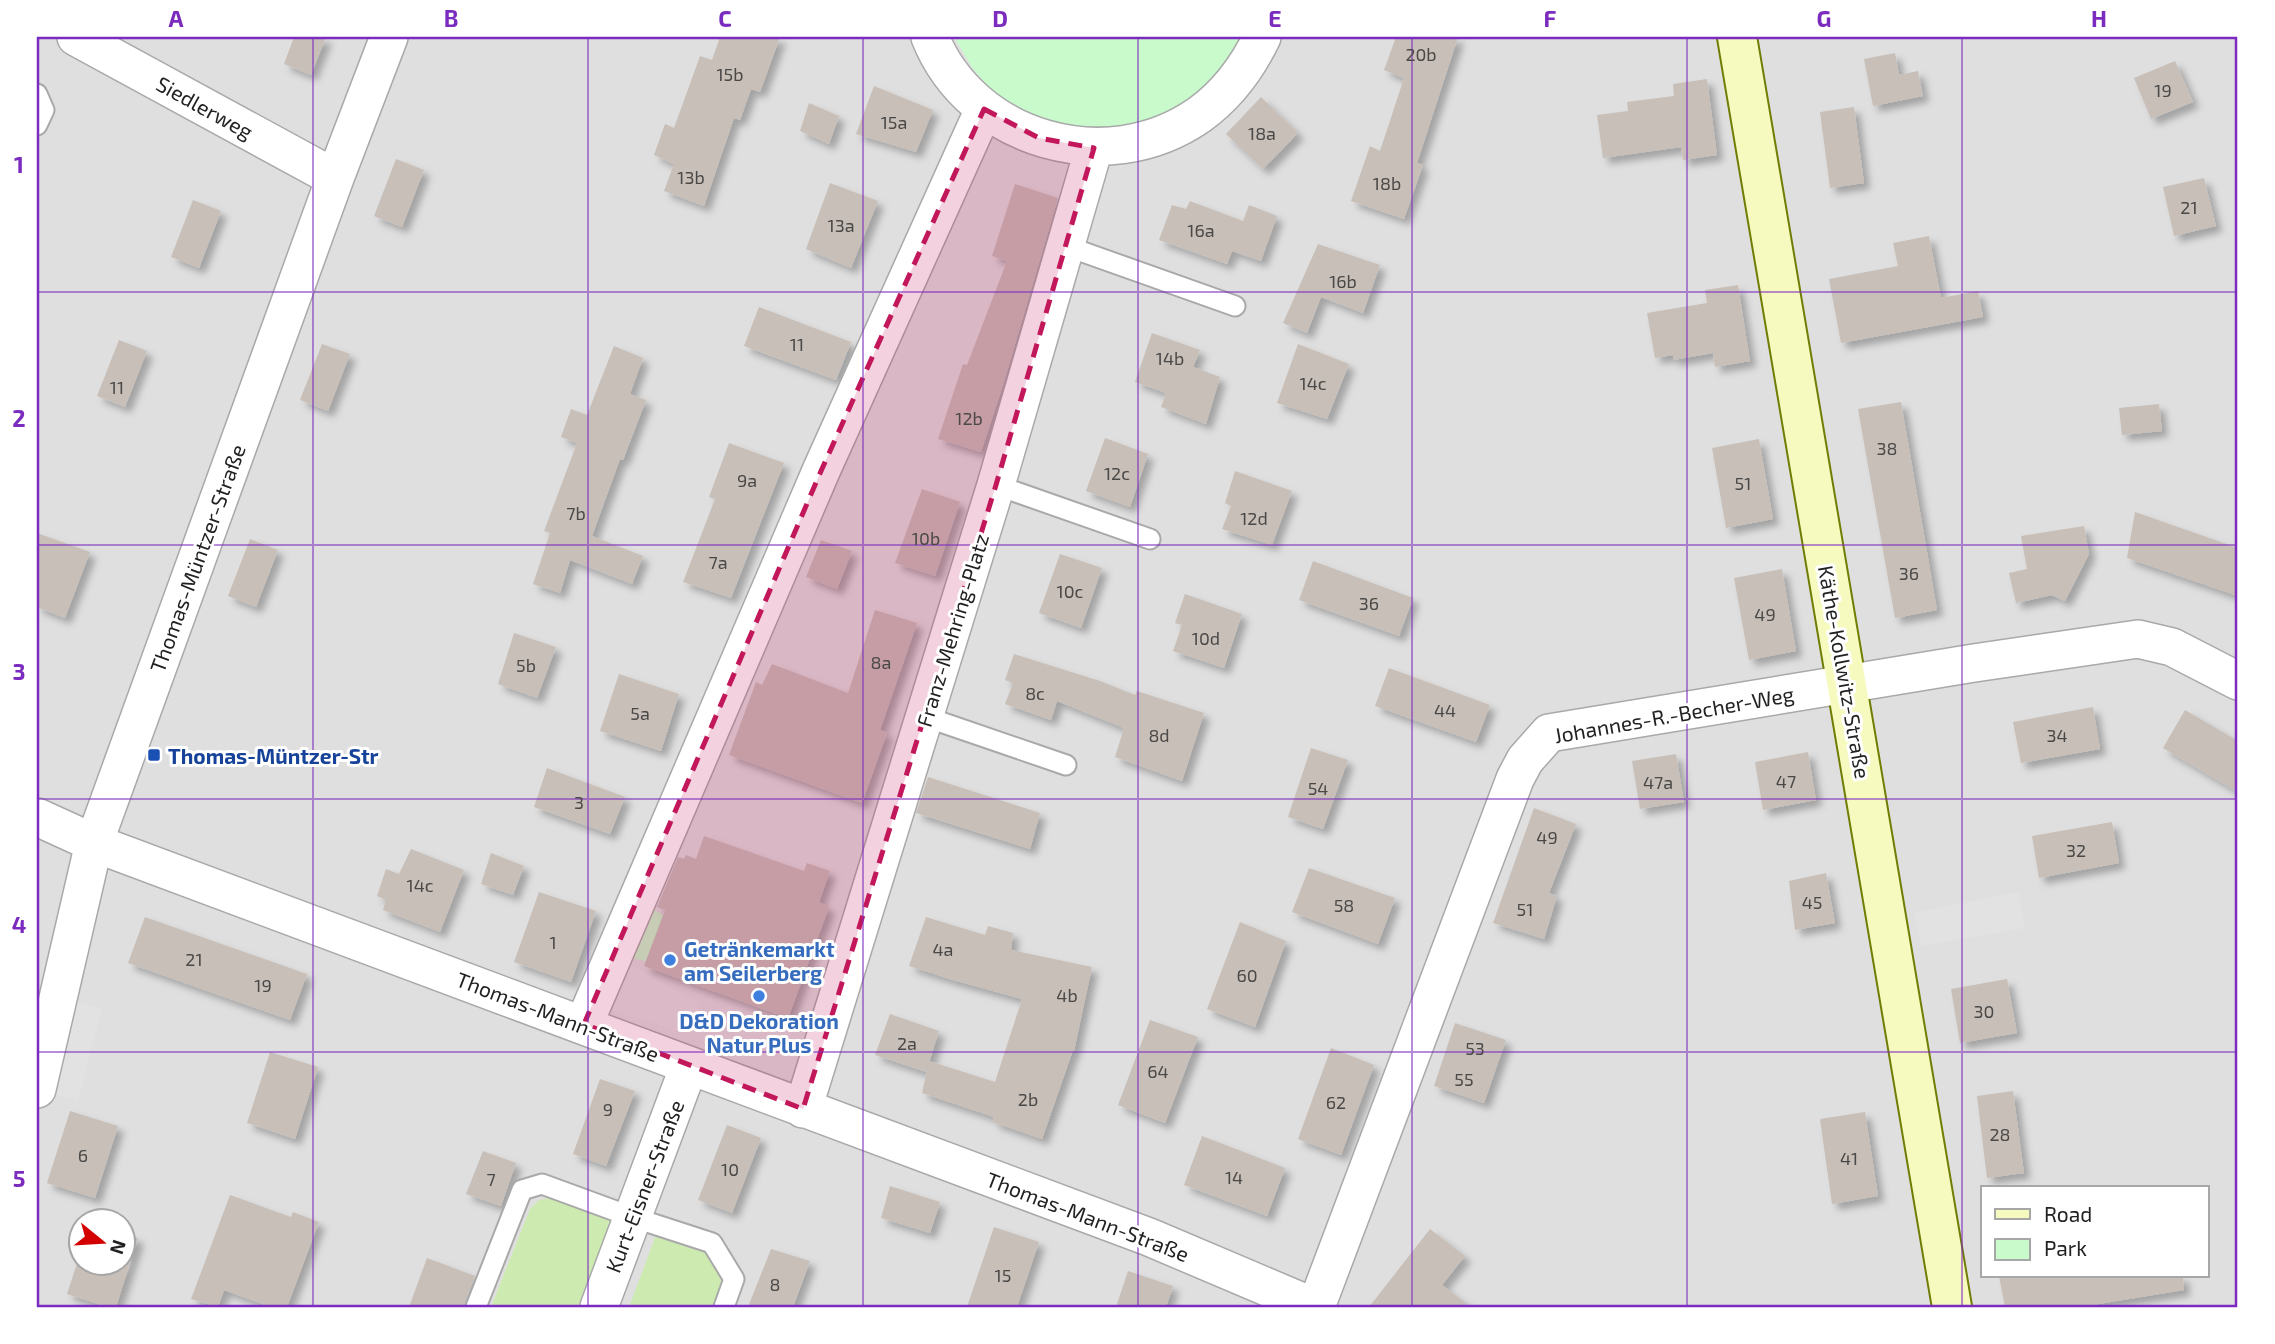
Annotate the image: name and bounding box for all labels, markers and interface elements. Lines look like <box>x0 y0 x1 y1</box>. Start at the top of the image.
text: A <box>168 4 184 32</box>
text: B <box>444 4 458 32</box>
text: C <box>718 4 732 32</box>
text: D <box>992 4 1008 32</box>
text: E <box>1268 4 1282 32</box>
text: F <box>1544 4 1557 32</box>
text: G <box>1817 4 1831 32</box>
text: H <box>2091 4 2107 32</box>
house number: 20b <box>1405 43 1437 65</box>
house number: 15b <box>716 63 744 85</box>
street label: Siedlerweg <box>152 70 258 144</box>
house number: 19 <box>2154 79 2172 101</box>
house number: 15a <box>881 111 907 133</box>
house number: 18a <box>1248 122 1276 144</box>
text: 1 <box>14 150 24 178</box>
house number: 13b <box>677 166 705 188</box>
house number: 18b <box>1373 172 1401 194</box>
house number: 21 <box>2180 196 2198 218</box>
house number: 13a <box>827 214 855 236</box>
house number: 16a <box>1187 219 1215 241</box>
house number: 16b <box>1329 270 1357 292</box>
house number: 11 <box>790 333 804 355</box>
house number: 14b <box>1156 347 1184 369</box>
house number: 14c <box>1299 372 1327 394</box>
house number: 11 <box>110 376 124 398</box>
text: 2 <box>12 404 26 432</box>
house number: 12b <box>955 407 983 429</box>
house number: 38 <box>1877 437 1897 459</box>
street label: Thomas-Müntzer-Straße <box>144 441 250 675</box>
house number: 12c <box>1104 462 1130 484</box>
house number: 9a <box>737 469 757 491</box>
house number: 51 <box>1735 472 1751 494</box>
house number: 7b <box>566 502 586 524</box>
house number: 12d <box>1240 507 1268 529</box>
house number: 10b <box>912 527 940 549</box>
street label: Franz-Mehring-Platz <box>911 530 993 730</box>
house number: 7a <box>708 551 728 573</box>
house number: 36 <box>1899 562 1919 584</box>
street label: Käthe-Kollwitz-Straße <box>1814 563 1876 781</box>
house number: 10c <box>1057 580 1084 602</box>
house number: 36 <box>1359 592 1379 614</box>
house number: 49 <box>1754 603 1776 625</box>
house number: 10d <box>1192 627 1220 649</box>
house number: 8a <box>871 651 891 673</box>
house number: 5b <box>516 654 536 676</box>
text: 3 <box>12 657 26 685</box>
street label: Johannes-R.-Becher-Weg <box>1552 681 1796 747</box>
house number: 8c <box>1025 682 1045 704</box>
house number: 44 <box>1434 699 1456 721</box>
house number: 5a <box>630 702 650 724</box>
house number: 8d <box>1148 724 1170 746</box>
house number: 34 <box>2046 724 2068 746</box>
place label: Thomas-Müntzer-Str <box>168 743 379 768</box>
marker: Thomas-Müntzer-Str <box>146 747 162 763</box>
house number: 47 <box>1776 770 1796 792</box>
house number: 47a <box>1643 771 1673 793</box>
house number: 54 <box>1308 777 1328 799</box>
house number: 3 <box>574 791 584 813</box>
house number: 49 <box>1536 826 1558 848</box>
house number: 32 <box>2066 839 2086 861</box>
house number: 14c <box>406 874 434 896</box>
house number: 45 <box>1802 891 1822 913</box>
house number: 58 <box>1334 894 1354 916</box>
house number: 51 <box>1517 898 1533 920</box>
text: 4 <box>12 910 26 938</box>
house number: 1 <box>549 931 557 953</box>
place label: Getränkemarkt am Seilerberg <box>684 936 835 985</box>
house number: 4a <box>933 938 953 960</box>
house number: 21 <box>185 948 203 970</box>
marker: Getränkemarkt am Seilerberg <box>662 952 678 968</box>
house number: 60 <box>1236 964 1258 986</box>
street label: Thomas-Mann-Straße <box>453 966 663 1066</box>
house number: 19 <box>254 974 272 996</box>
house number: 4b <box>1056 984 1078 1006</box>
marker: D&D Dekoration Natur Plus <box>751 988 767 1004</box>
house number: 30 <box>1974 1000 1994 1022</box>
place label: D&D Dekoration Natur Plus <box>679 1008 839 1057</box>
house number: 2a <box>897 1032 917 1054</box>
house number: 53 <box>1465 1037 1485 1059</box>
house number: 64 <box>1147 1060 1169 1082</box>
house number: 55 <box>1454 1068 1474 1090</box>
house number: 2b <box>1018 1088 1038 1110</box>
house number: 62 <box>1326 1091 1346 1113</box>
street label: Kurt-Eisner-Straße <box>600 1096 688 1276</box>
house number: 9 <box>603 1098 613 1120</box>
house number: 28 <box>1989 1123 2011 1145</box>
house number: 6 <box>78 1144 88 1166</box>
house number: 41 <box>1840 1147 1858 1169</box>
house number: 10 <box>721 1158 739 1180</box>
text: 5 <box>13 1164 25 1192</box>
street label: Thomas-Mann-Straße <box>983 1166 1193 1266</box>
house number: 14 <box>1225 1166 1243 1188</box>
house number: 7 <box>486 1168 496 1190</box>
legend <box>1981 1186 2208 1278</box>
text: Road <box>2044 1201 2092 1226</box>
north arrow <box>66 1208 136 1278</box>
text: Park <box>2044 1235 2087 1260</box>
text: N <box>106 1237 132 1257</box>
house number: 15 <box>995 1264 1011 1286</box>
house number: 8 <box>770 1273 780 1295</box>

